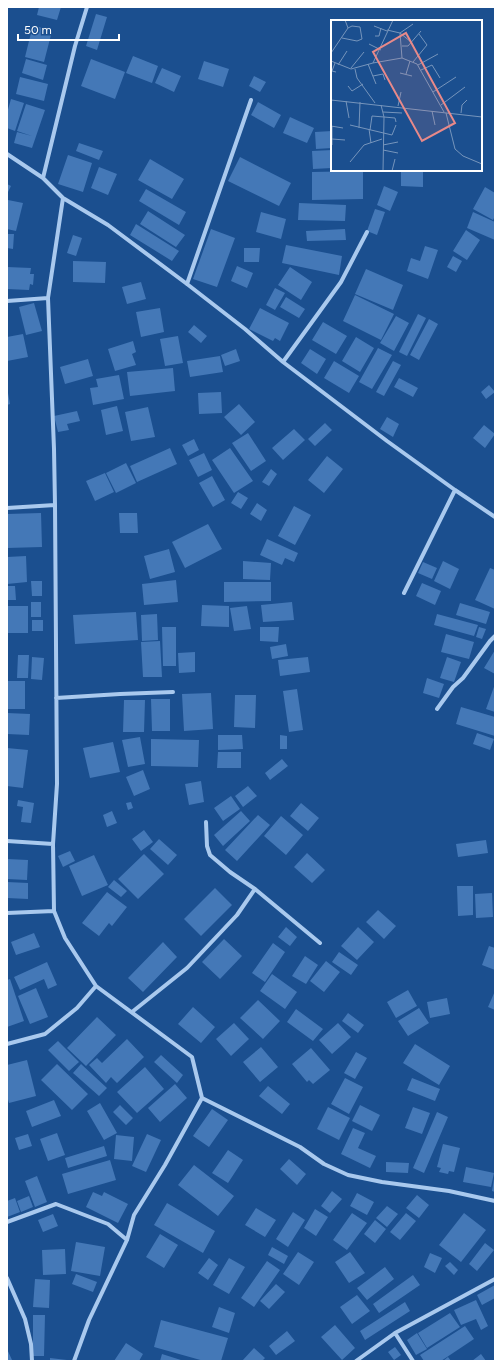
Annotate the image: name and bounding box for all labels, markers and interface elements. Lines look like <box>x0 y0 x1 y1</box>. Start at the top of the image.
scale bar <box>18 16 119 42</box>
inset map <box>331 20 482 171</box>
text: 50 m <box>24 23 52 37</box>

